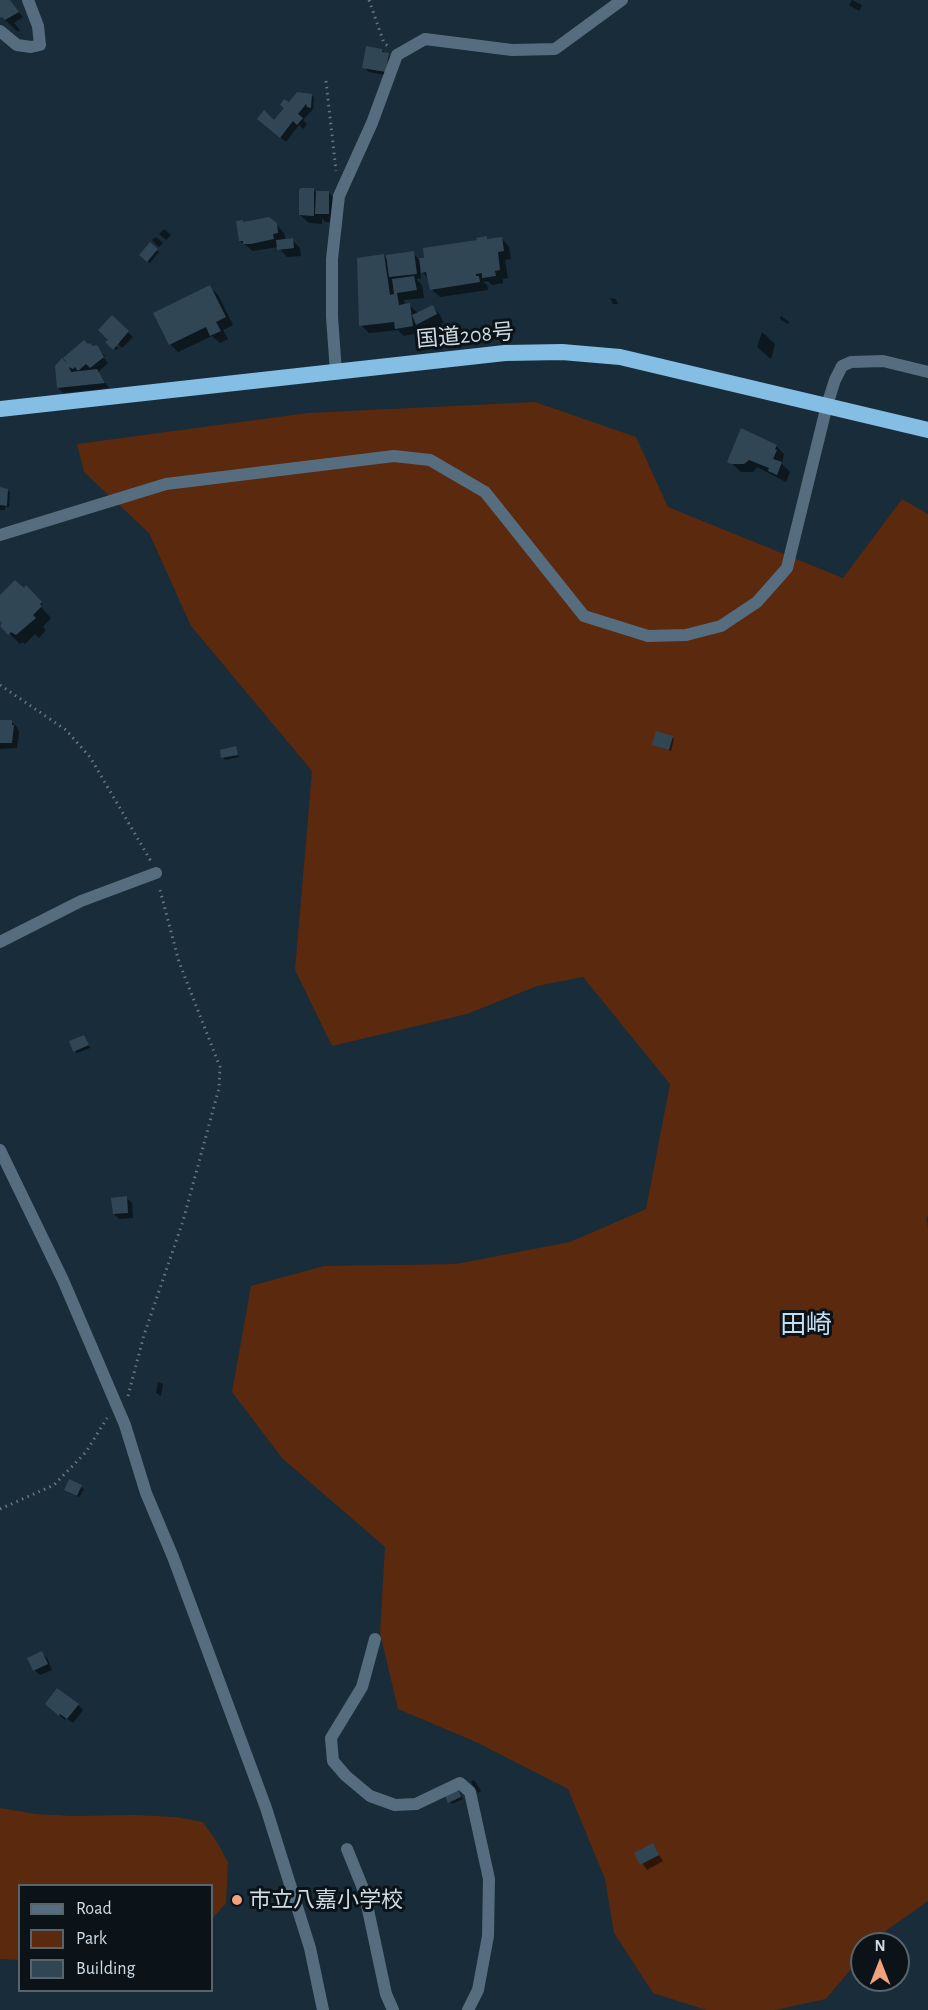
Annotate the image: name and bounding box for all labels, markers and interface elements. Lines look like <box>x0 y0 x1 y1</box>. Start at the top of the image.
street label: 国道208号 <box>415 319 515 353</box>
district label: 田崎 <box>780 1309 832 1341</box>
legend <box>18 1884 213 1992</box>
place label: 市立八嘉小学校 <box>249 1887 403 1913</box>
marker: 市立八嘉小学校 <box>230 1893 244 1907</box>
text: Road <box>76 1900 112 1918</box>
text: Park <box>76 1930 107 1948</box>
north arrow <box>850 1932 910 1992</box>
text: N <box>874 1938 886 1954</box>
text: Building <box>76 1960 135 1978</box>

